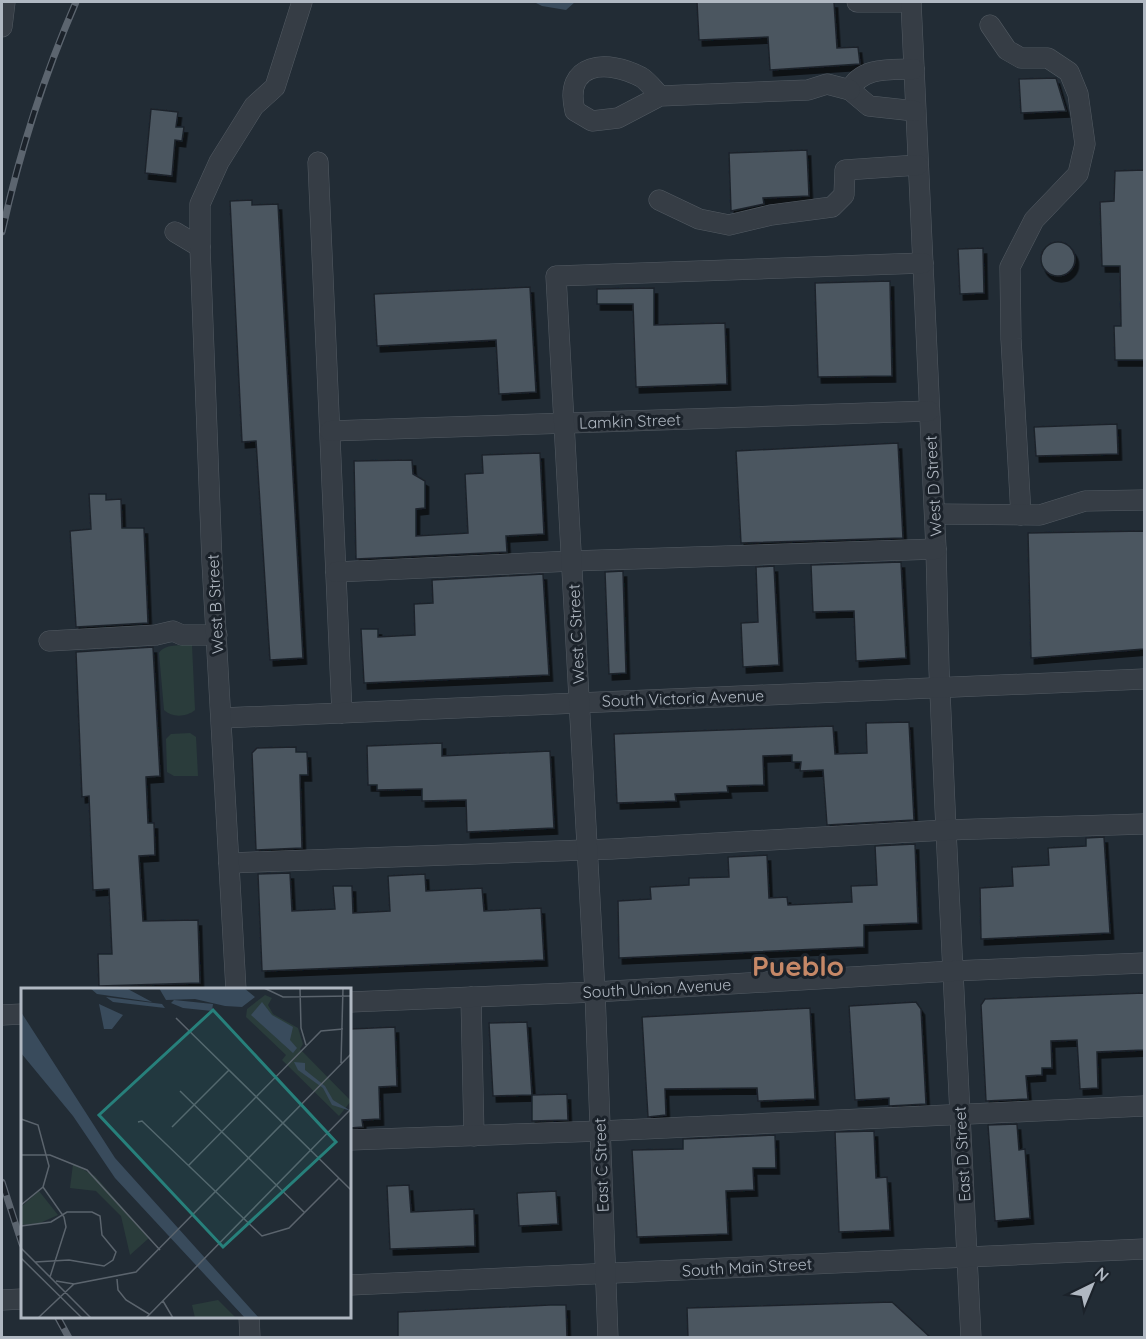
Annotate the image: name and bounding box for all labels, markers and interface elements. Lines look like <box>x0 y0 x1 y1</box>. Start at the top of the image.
street label: Lamkin Street <box>579 409 681 433</box>
street label: West D Street <box>920 435 946 537</box>
street label: West B Street <box>202 554 228 654</box>
street label: West C Street <box>563 583 589 685</box>
street label: South Victoria Avenue <box>602 685 764 711</box>
district label: Pueblo <box>752 948 844 983</box>
street label: South Union Avenue <box>582 974 732 1002</box>
inset map <box>21 988 351 1318</box>
street label: East D Street <box>950 1106 974 1202</box>
street label: East C Street <box>589 1117 613 1213</box>
street label: South Main Street <box>681 1254 813 1280</box>
north arrow <box>1062 1255 1122 1315</box>
text: N <box>1091 1263 1113 1285</box>

